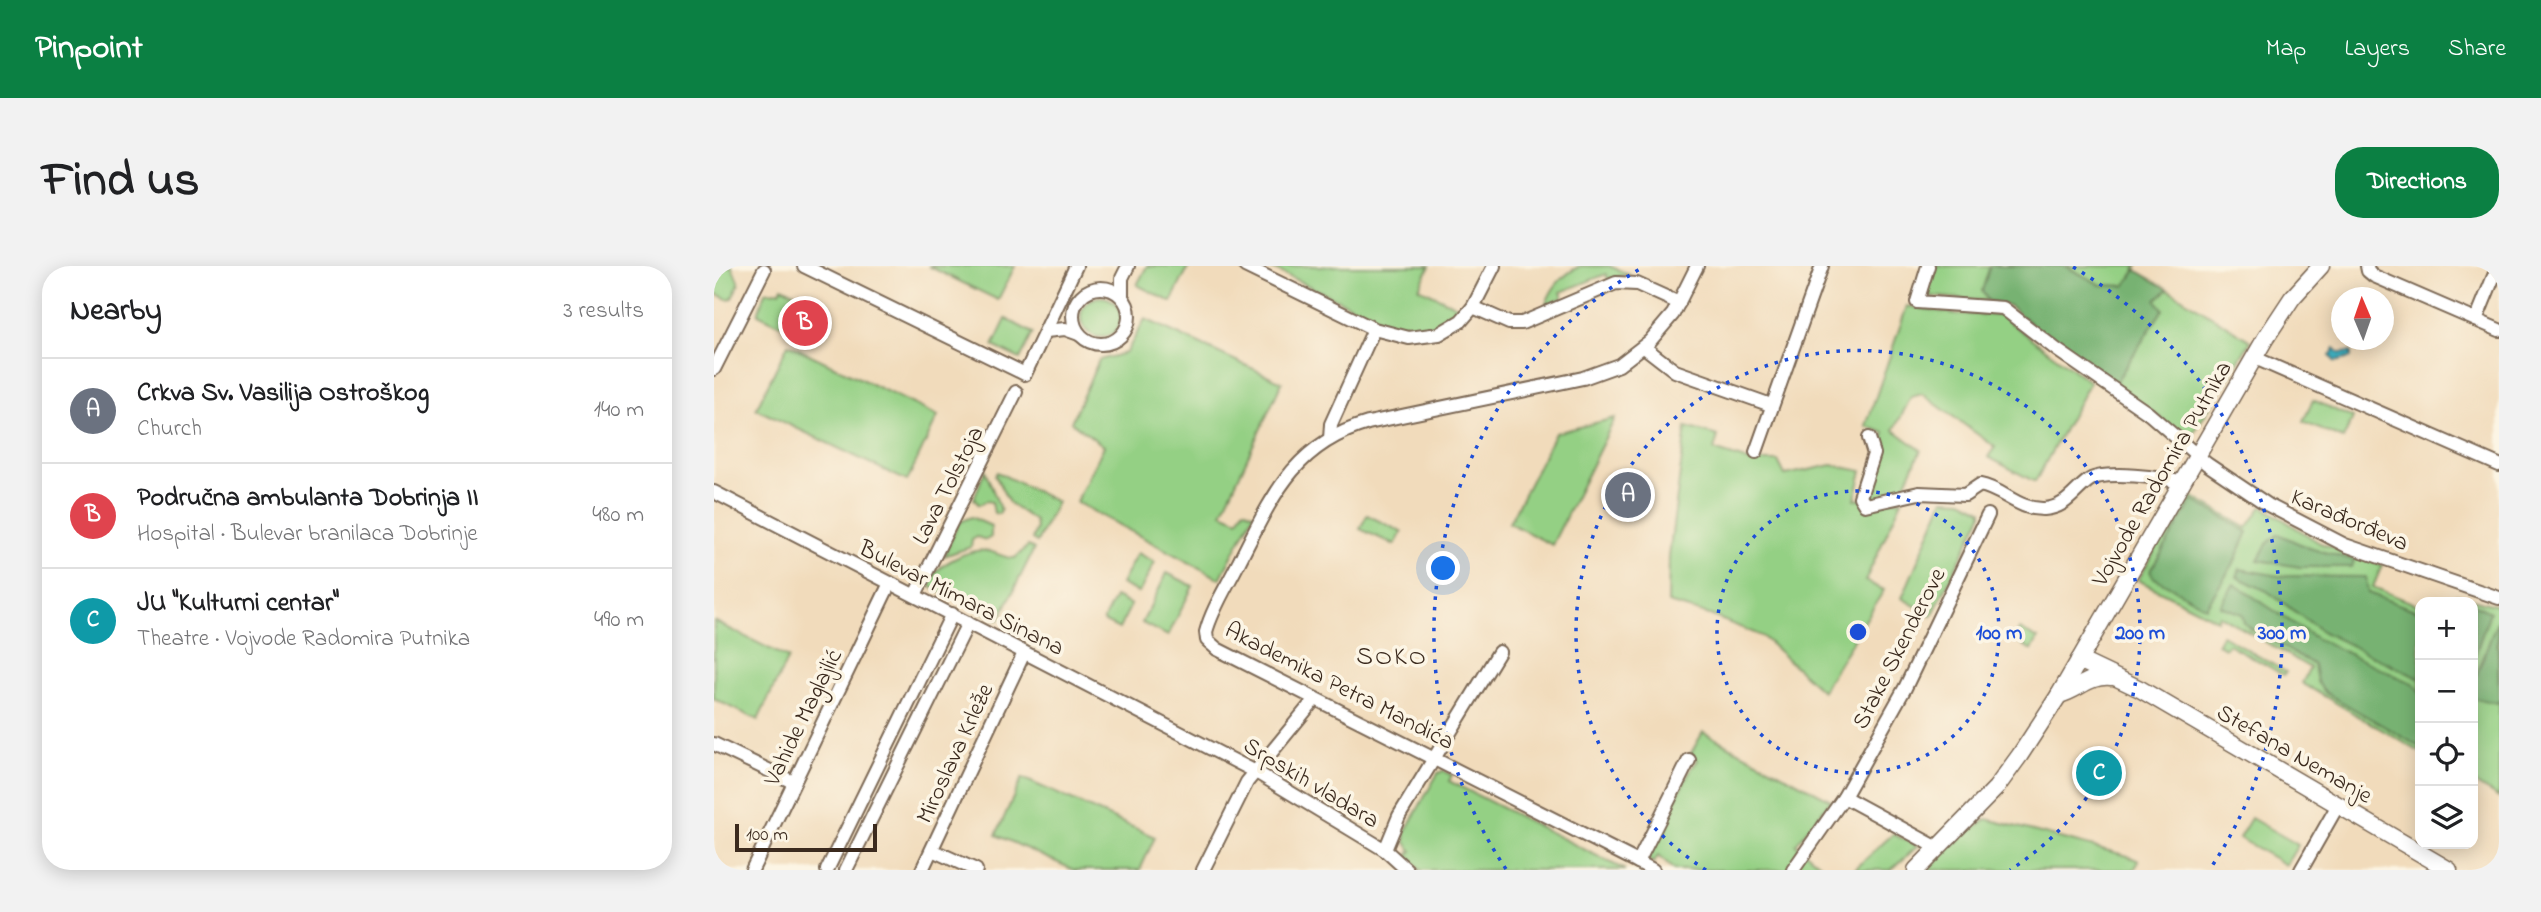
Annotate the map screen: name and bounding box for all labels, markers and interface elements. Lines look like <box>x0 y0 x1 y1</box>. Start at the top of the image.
text: Pinpoint <box>35 25 143 73</box>
text: Map <box>2266 32 2306 67</box>
text: Layers <box>2344 32 2410 67</box>
text: Share <box>2448 32 2506 67</box>
text: Find us <box>42 146 199 218</box>
button: Directions <box>2335 147 2499 218</box>
north arrow <box>2331 287 2394 350</box>
text: Nearby <box>70 290 162 334</box>
text: 3 results <box>563 295 644 328</box>
pin: B <box>782 297 828 349</box>
street label: Vojvode Radomira Putnika <box>2084 355 2242 594</box>
text: Crkva Sv. Vasilija Ostroškog <box>137 375 429 413</box>
text: A <box>86 394 100 427</box>
text: 140 m <box>594 394 644 427</box>
text: Church <box>137 413 202 446</box>
street label: Lava Tolstoja <box>904 421 994 551</box>
pin: A <box>1605 469 1651 521</box>
text: Područna ambulanta Dobrinja II <box>137 480 479 518</box>
street label: Karađorđeva <box>2285 481 2413 562</box>
text: B <box>85 499 101 532</box>
text: 480 m <box>592 499 644 532</box>
text: Hospital · Bulevar branilaca Dobrinje <box>137 518 478 551</box>
street label: Bulevar Mimara Sinana <box>851 532 1070 666</box>
your location <box>1426 551 1460 585</box>
street label: Stake Skenderove <box>1844 562 1956 736</box>
text: JU "Kulturni centar" <box>137 585 339 623</box>
map controls <box>2415 597 2478 849</box>
button: + <box>2415 597 2478 660</box>
text: C <box>87 604 99 637</box>
text: 490 m <box>594 604 644 637</box>
street label: Akademika Petra Mandića <box>1218 614 1460 760</box>
text: 100 m <box>1976 619 2022 649</box>
text: 200 m <box>2114 619 2165 649</box>
text: 300 m <box>2257 619 2306 649</box>
centre of rings <box>1846 620 1870 644</box>
text: Theatre · Vojvode Radomira Putnika <box>137 623 470 656</box>
district label: SOKO <box>1356 639 1428 677</box>
street label: Vahide Maglajlić <box>756 643 853 793</box>
button: − <box>2415 660 2478 723</box>
street label: Miroslava Krleže <box>909 678 1004 830</box>
street label: Stefana Nemanje <box>2209 696 2378 814</box>
button: locate <box>2415 723 2478 786</box>
street label: Srpskih vladara <box>1236 730 1385 839</box>
pin: C <box>2076 747 2122 799</box>
button: layers <box>2415 786 2478 849</box>
scale bar <box>735 821 877 853</box>
text: 100 m <box>746 822 788 849</box>

